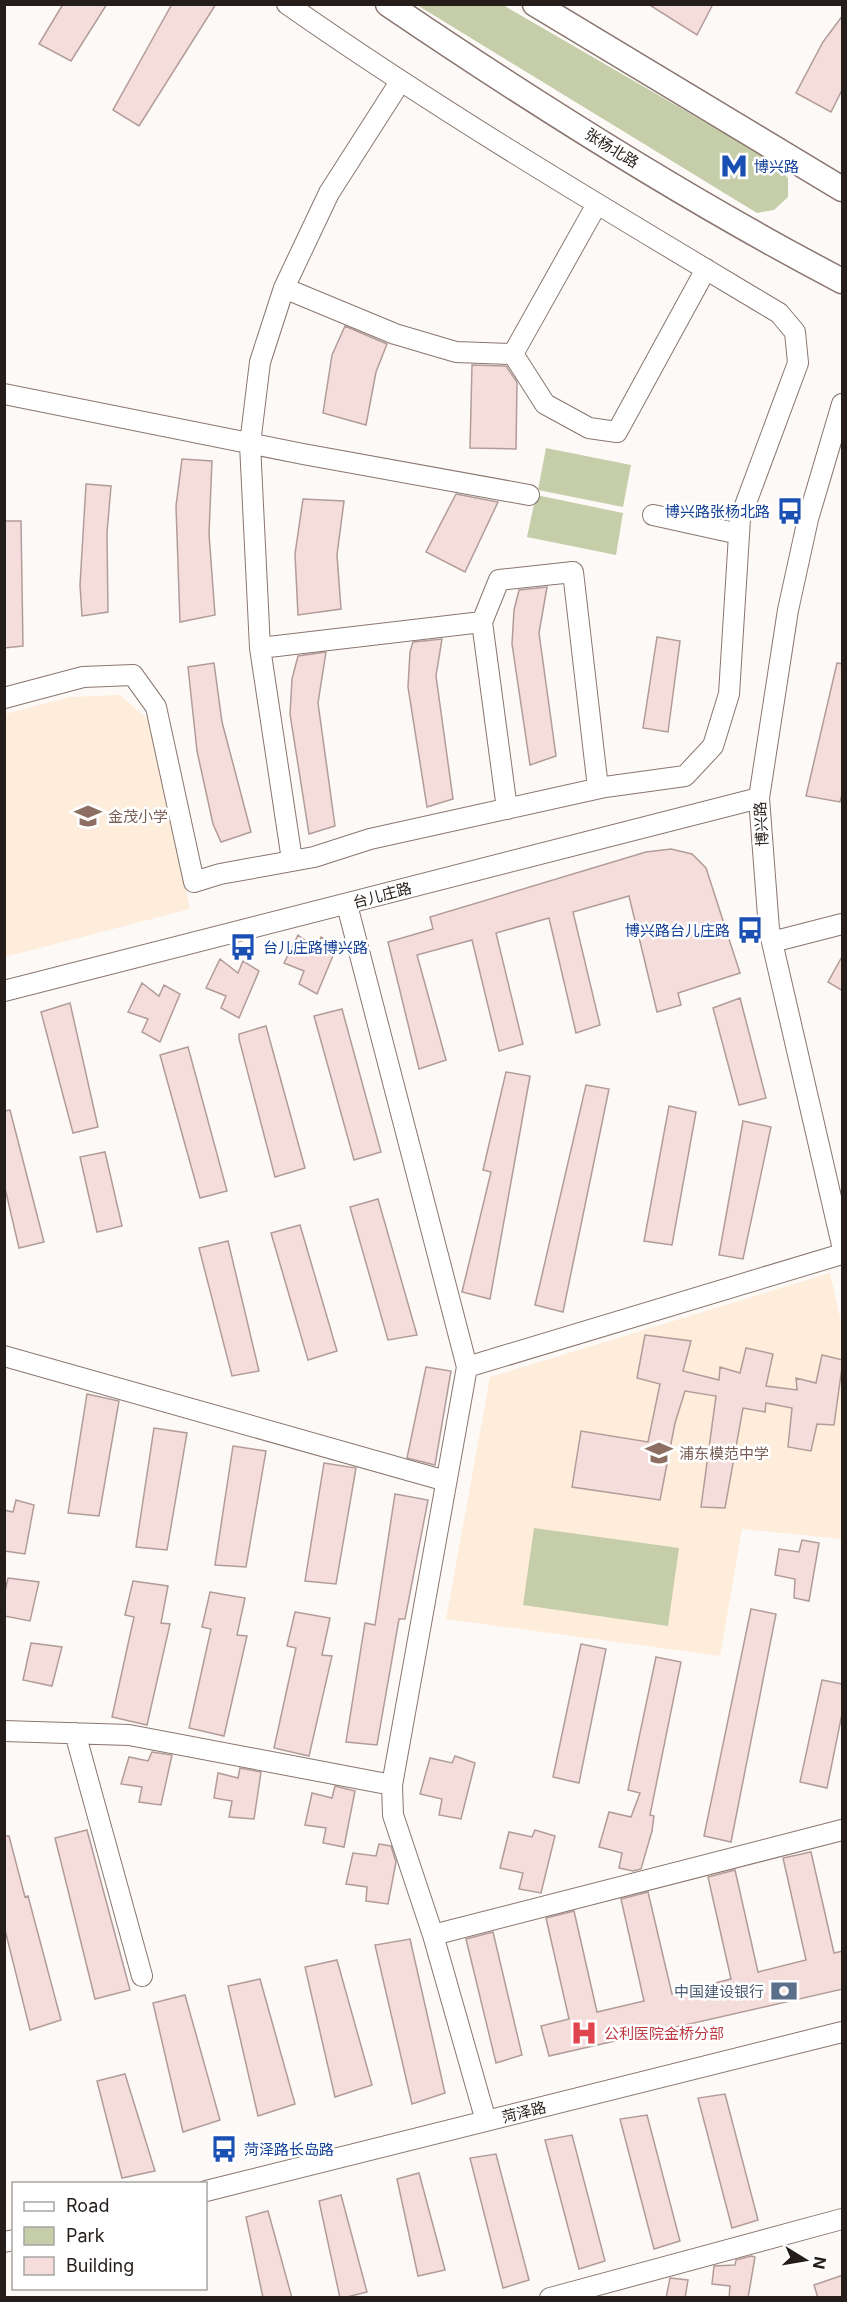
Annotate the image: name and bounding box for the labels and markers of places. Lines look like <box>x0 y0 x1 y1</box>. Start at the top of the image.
metro station icon: 博兴路 <box>719 151 749 181</box>
place label: 博兴路 <box>754 157 799 176</box>
bus stop icon: 博兴路张杨北路 <box>775 496 805 526</box>
place label: 博兴路张杨北路 <box>665 502 770 521</box>
school or university icon: 金茂小学 <box>73 801 103 831</box>
place label: 金茂小学 <box>108 807 168 826</box>
bus stop icon: 博兴路台儿庄路 <box>735 915 765 945</box>
place label: 博兴路台儿庄路 <box>625 921 730 940</box>
bus stop icon: 台儿庄路博兴路 <box>228 932 258 962</box>
place label: 台儿庄路博兴路 <box>263 938 368 957</box>
school or university icon: 浦东模范中学 <box>644 1438 674 1468</box>
place label: 浦东模范中学 <box>679 1444 769 1463</box>
bank icon: 中国建设银行 <box>769 1976 799 2006</box>
place label: 中国建设银行 <box>674 1982 764 2001</box>
hospital icon: 公利医院金桥分部 <box>569 2018 599 2048</box>
place label: 公利医院金桥分部 <box>604 2024 724 2043</box>
bus stop icon: 菏泽路长岛路 <box>209 2134 239 2164</box>
place label: 菏泽路长岛路 <box>244 2140 334 2159</box>

